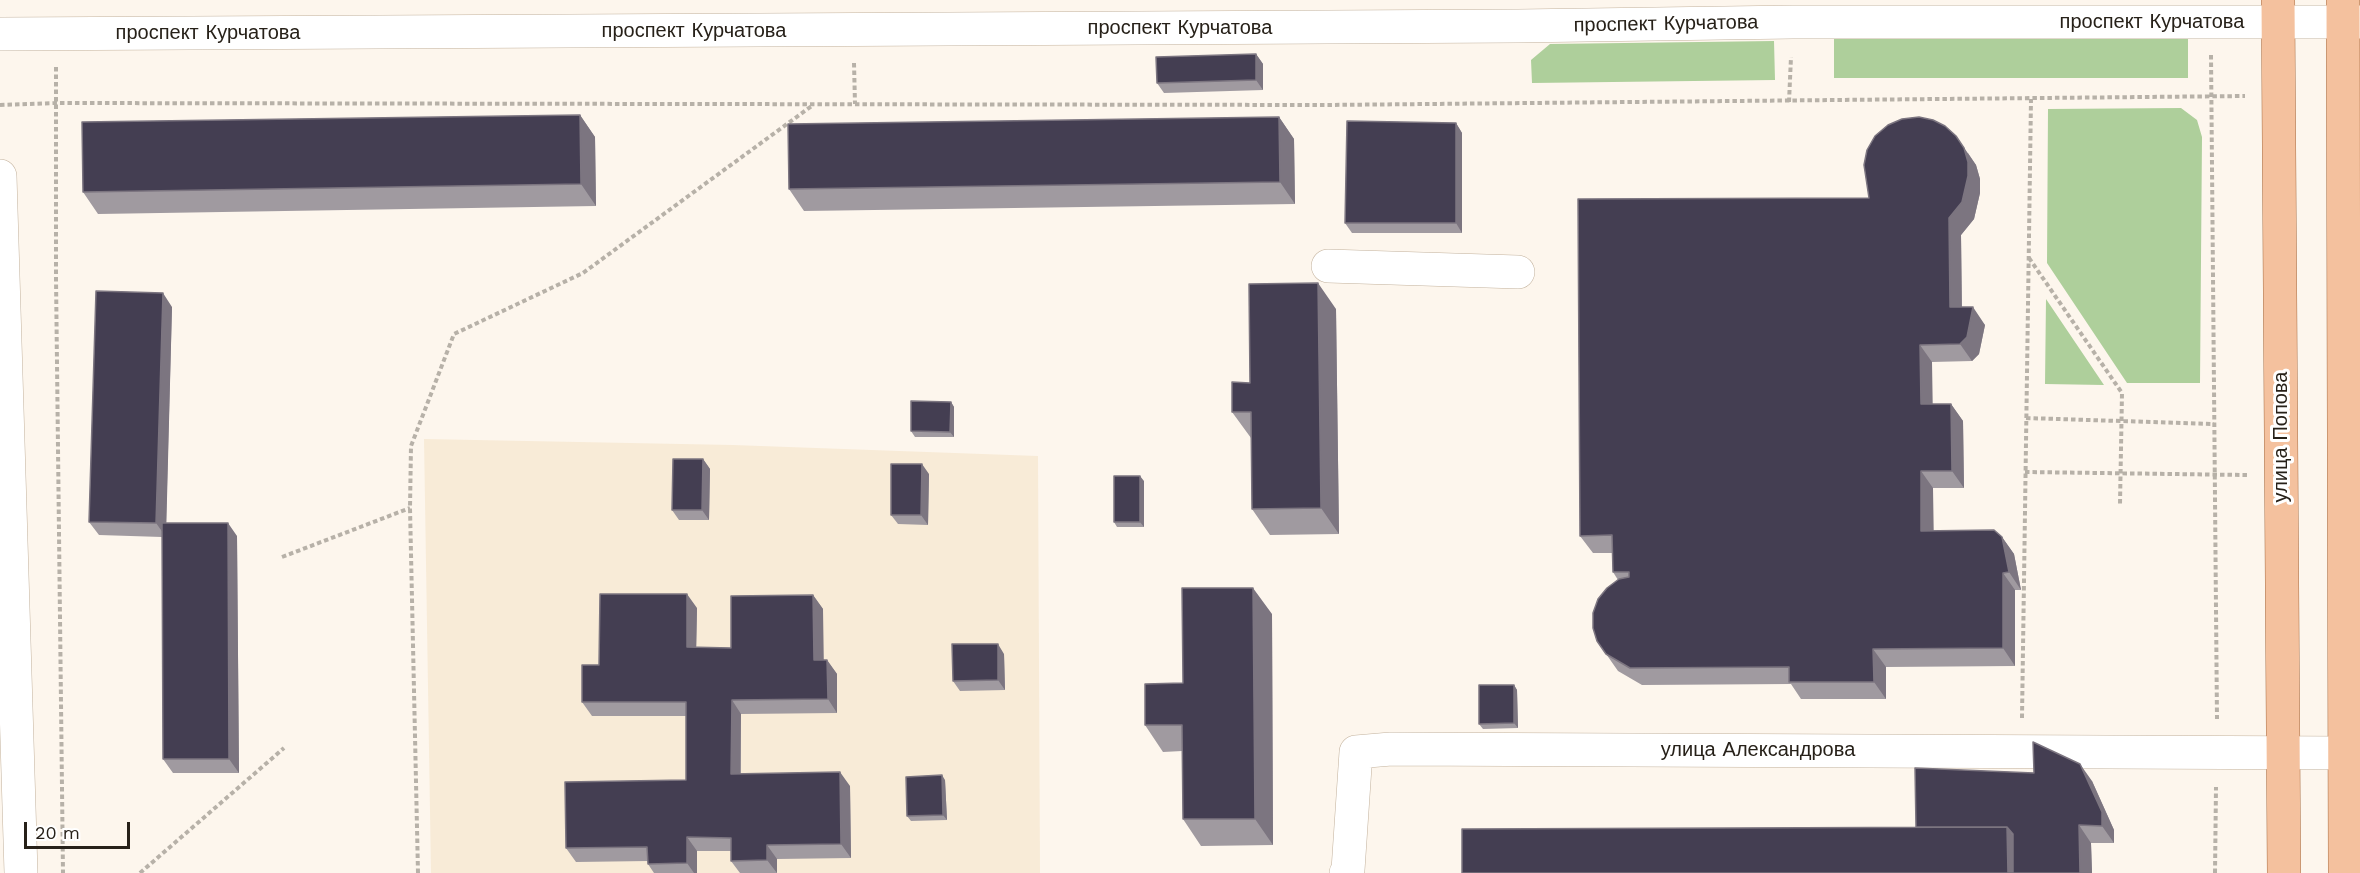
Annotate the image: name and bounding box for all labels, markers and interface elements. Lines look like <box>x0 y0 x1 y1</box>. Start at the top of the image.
street label: проспект Курчатова <box>1573 10 1759 38</box>
street label: проспект Курчатова <box>2060 10 2244 34</box>
street label: проспект Курчатова <box>1088 16 1272 40</box>
street label: проспект Курчатова <box>602 19 786 43</box>
street label: проспект Курчатова <box>116 21 300 45</box>
street label: улица Попова <box>2269 372 2293 502</box>
street label: улица Александрова <box>1661 738 1855 762</box>
scale bar <box>27 810 134 848</box>
text: 20 m <box>35 822 80 843</box>

